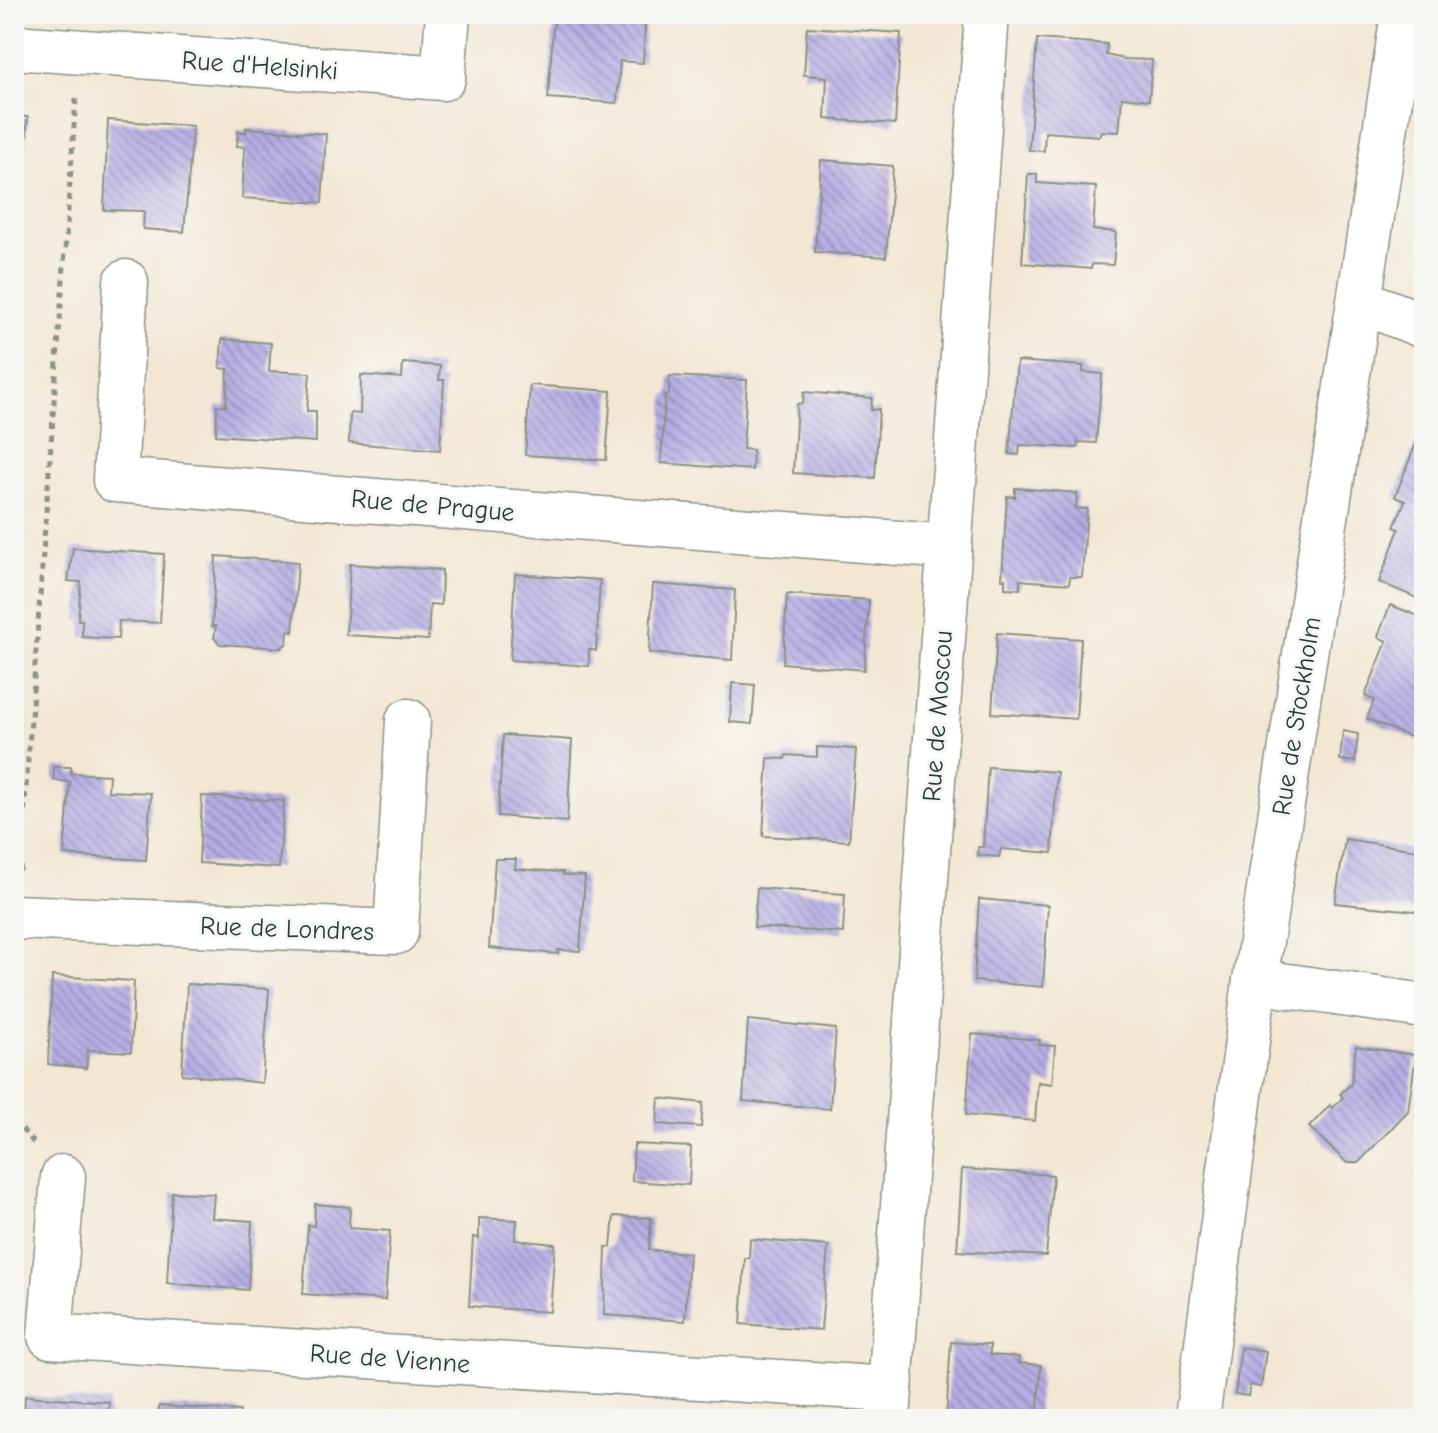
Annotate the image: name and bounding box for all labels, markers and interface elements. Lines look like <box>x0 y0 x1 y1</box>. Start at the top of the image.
street label: Rue d'Helsinki <box>181 46 339 86</box>
street label: Rue de Prague <box>350 484 516 528</box>
street label: Rue de Stockholm <box>1266 615 1328 818</box>
street label: Rue de Moscou <box>917 629 959 803</box>
street label: Rue de Londres <box>199 911 374 947</box>
street label: Rue de Vienne <box>309 1338 471 1380</box>

